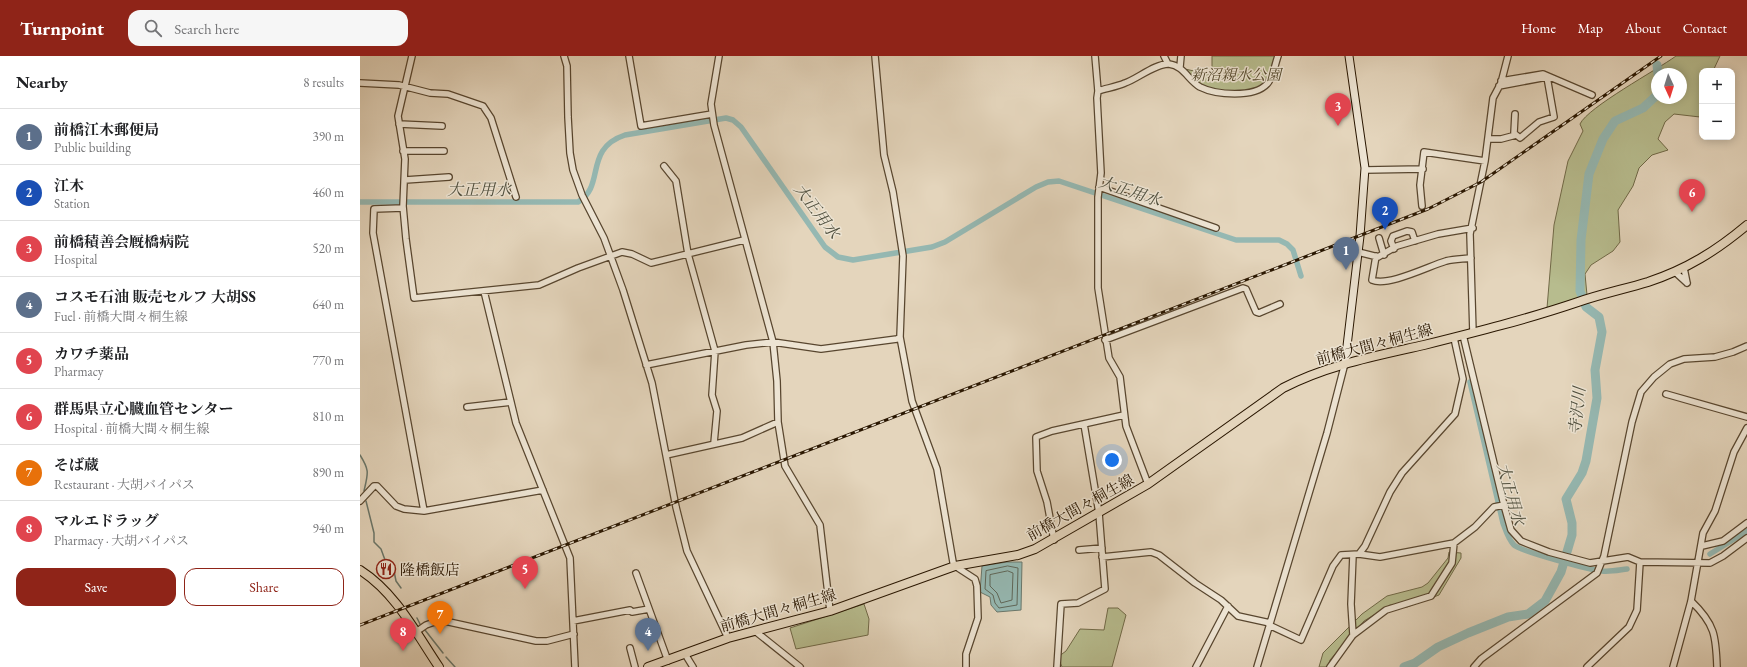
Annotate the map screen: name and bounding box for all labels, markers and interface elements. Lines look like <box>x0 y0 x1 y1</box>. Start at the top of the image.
search box <box>128 10 408 46</box>
text: Turnpoint <box>20 16 104 41</box>
icon: search <box>142 17 164 39</box>
text: Search here <box>174 19 239 38</box>
text: Home <box>1521 19 1556 37</box>
text: Map <box>1578 19 1603 37</box>
text: About <box>1625 19 1661 37</box>
text: Contact <box>1683 19 1727 37</box>
park label: 新沼親水公園 <box>1191 65 1284 84</box>
north arrow <box>1651 68 1687 104</box>
map controls <box>1699 68 1735 140</box>
button: + <box>1699 68 1735 104</box>
text: Nearby <box>16 71 68 93</box>
text: 8 results <box>303 74 344 91</box>
pin: 3 <box>1325 93 1351 126</box>
button: − <box>1699 104 1735 140</box>
text: 前橋江木郵便局 <box>54 120 159 139</box>
text: 1 <box>26 128 32 145</box>
text: 390 m <box>313 128 344 145</box>
text: Public building <box>54 139 131 156</box>
water label: 大正用水 <box>1096 171 1166 211</box>
text: 江木 <box>54 176 84 195</box>
water label: 大正用水 <box>447 179 513 200</box>
water label: 大正用水 <box>789 179 846 244</box>
pin: 6 <box>1679 179 1705 212</box>
text: 2 <box>26 184 32 201</box>
text: 460 m <box>313 184 344 201</box>
text: Station <box>54 195 90 212</box>
pin: 2 <box>1372 197 1398 230</box>
text: 前橋積善会厩橋病院 <box>54 232 189 251</box>
pin: 1 <box>1333 237 1359 270</box>
text: 3 <box>26 240 32 257</box>
text: 520 m <box>313 240 344 257</box>
text: Hospital <box>54 251 98 268</box>
text: コスモ石油 販売セルフ 大胡SS <box>54 287 256 306</box>
text: 4 <box>26 296 32 313</box>
text: 640 m <box>313 296 344 313</box>
text: Fuel · 前橋大間々桐生線 <box>54 308 188 325</box>
street label: 前橋大間々桐生線 <box>1314 319 1434 369</box>
text: カワチ薬品 <box>54 344 129 363</box>
text: 5 <box>26 352 32 369</box>
text: 770 m <box>313 352 344 369</box>
text: Pharmacy <box>54 363 103 380</box>
water label: 寺沢川 <box>1564 384 1590 436</box>
text: 群馬県立心臓血管センター <box>54 399 233 418</box>
text: 6 <box>26 408 32 425</box>
text: 810 m <box>313 408 344 425</box>
text: Hospital · 前橋大間々桐生線 <box>54 420 209 437</box>
your location <box>1102 450 1122 470</box>
text: そば蔵 <box>54 455 99 474</box>
water label: 大正用水 <box>1492 460 1530 530</box>
text: 7 <box>26 464 32 481</box>
text: 890 m <box>313 464 344 481</box>
street label: 前橋大間々桐生線 <box>1023 470 1137 544</box>
text: Restaurant · 大胡バイパス <box>54 476 195 493</box>
text: マルエドラッグ <box>54 511 159 530</box>
text: 8 <box>26 520 32 537</box>
text: 940 m <box>313 520 344 537</box>
text: Pharmacy · 大胡バイパス <box>54 532 189 549</box>
pin: 5 <box>512 556 538 589</box>
restaurant icon: 隆橋飯店 <box>375 558 397 580</box>
place label: 隆橋飯店 <box>400 560 460 579</box>
button: Save <box>16 568 176 606</box>
button: Share <box>184 568 344 606</box>
street label: 前橋大間々桐生線 <box>718 584 838 636</box>
pin: 7 <box>427 601 453 634</box>
pin: 8 <box>390 618 416 651</box>
pin: 4 <box>635 618 661 651</box>

